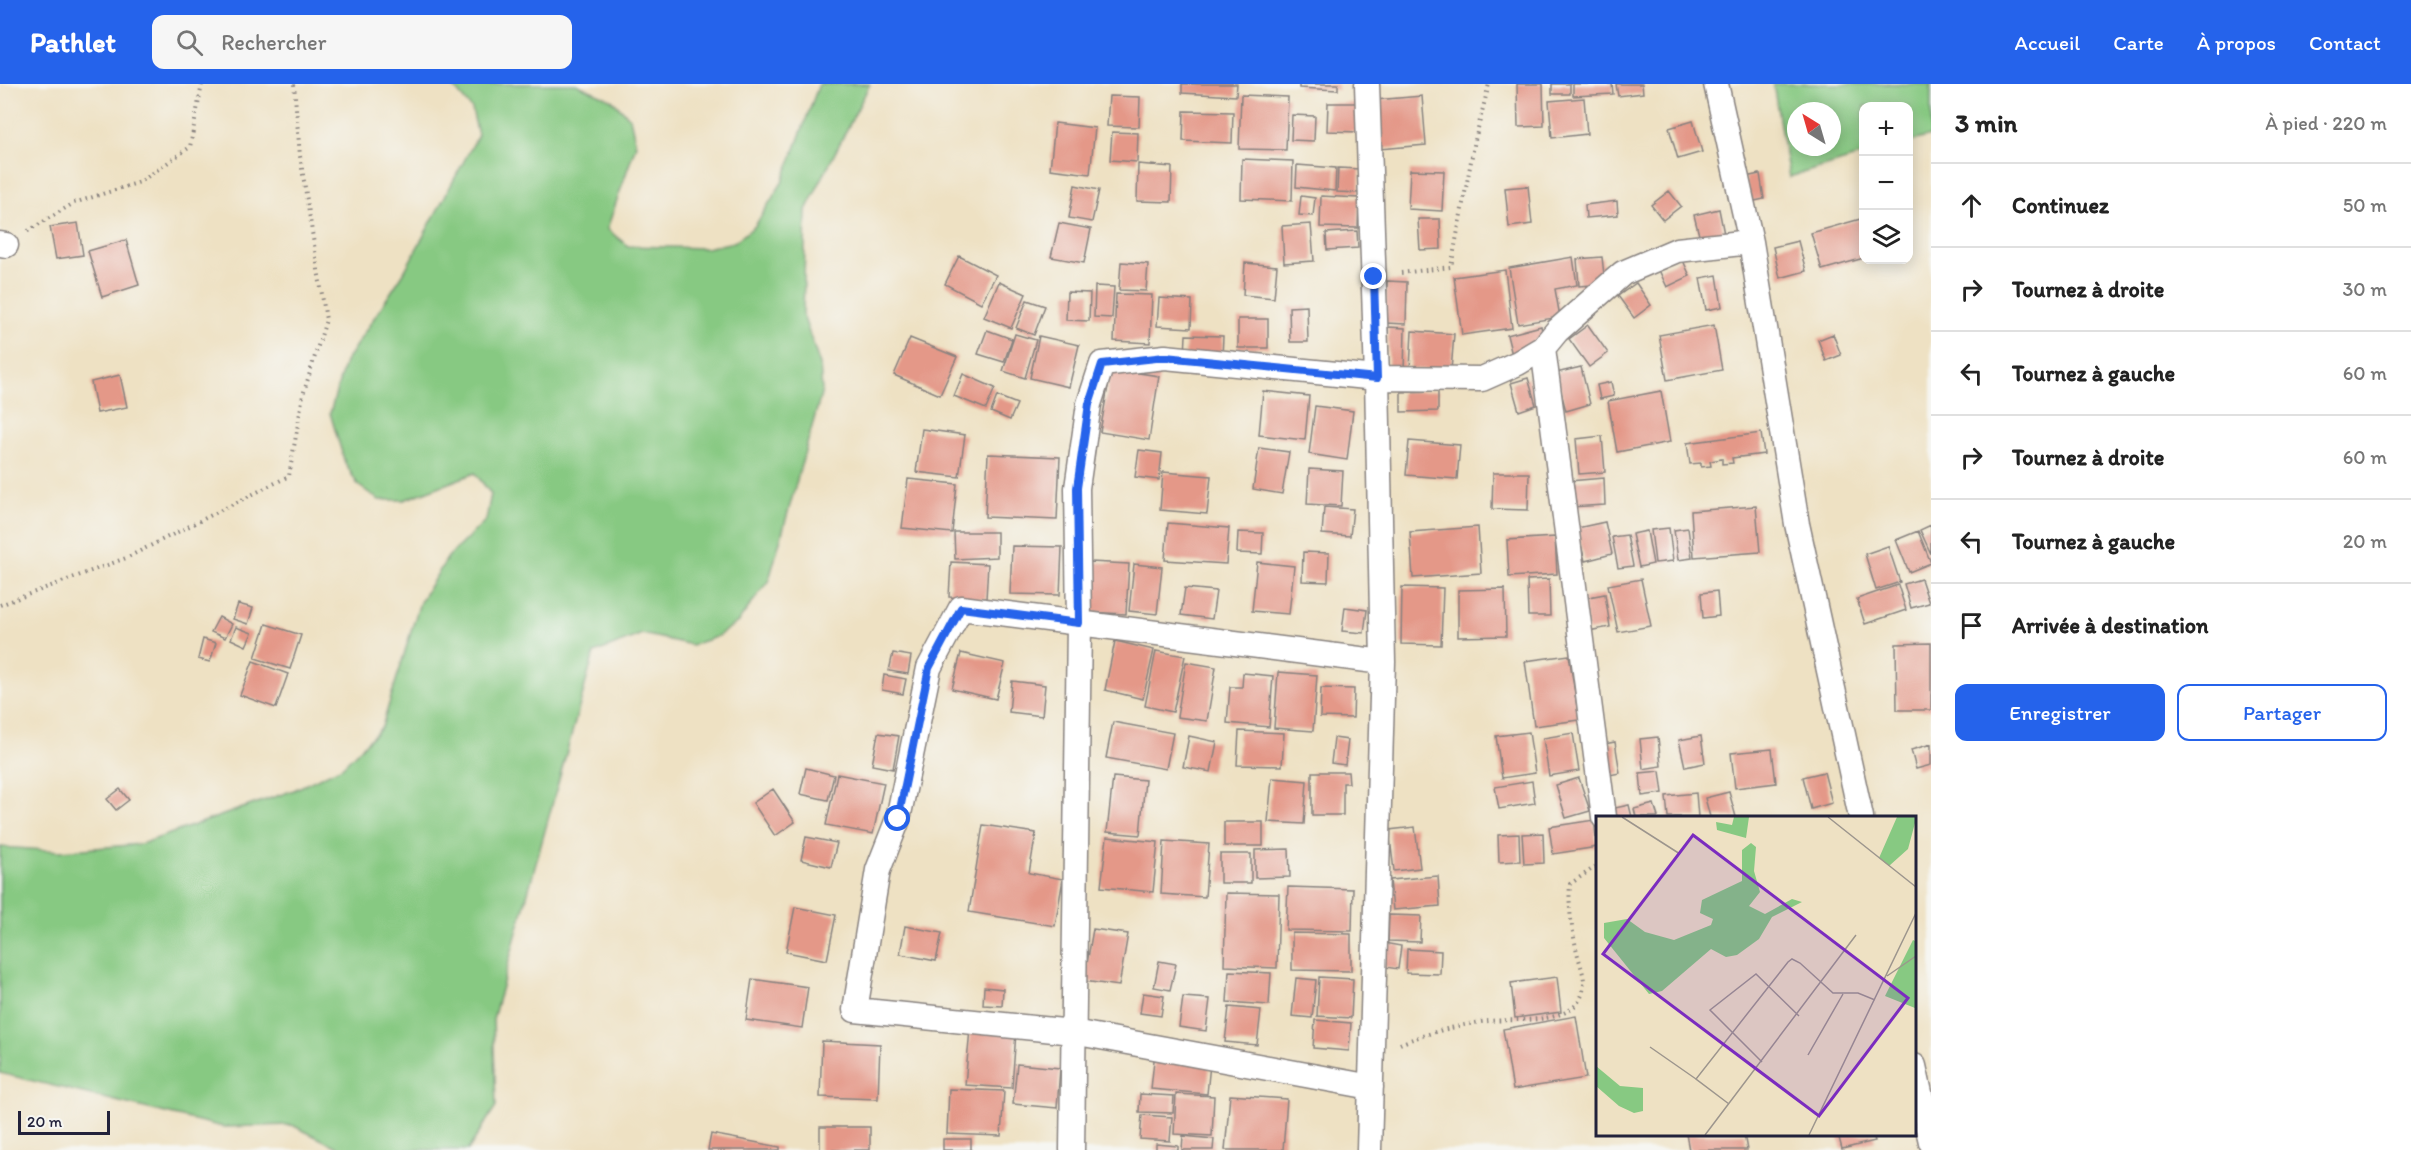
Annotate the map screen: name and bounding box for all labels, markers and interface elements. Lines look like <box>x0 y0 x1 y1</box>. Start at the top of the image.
search box <box>152 15 572 69</box>
text: Pathlet <box>30 25 116 59</box>
icon: search <box>173 26 206 59</box>
text: Rechercher <box>221 29 326 56</box>
text: Accueil <box>2015 30 2080 55</box>
text: Carte <box>2113 30 2164 55</box>
text: À propos <box>2197 30 2276 55</box>
text: Contact <box>2309 30 2381 55</box>
north arrow <box>1787 102 1841 156</box>
map controls <box>1859 102 1913 264</box>
button: + <box>1859 102 1913 156</box>
text: 3 min <box>1955 107 2017 139</box>
text: À pied · 220 m <box>2265 111 2387 135</box>
button: − <box>1859 156 1913 210</box>
icon: ahead <box>1955 189 1988 222</box>
text: Continuez <box>2012 192 2109 219</box>
text: 50 m <box>2343 193 2387 217</box>
button: layers <box>1859 210 1913 264</box>
route end <box>1360 263 1386 289</box>
icon: right <box>1955 273 1988 306</box>
text: Tournez à droite <box>2012 276 2164 303</box>
text: 30 m <box>2342 277 2387 301</box>
icon: left <box>1955 357 1988 390</box>
text: Tournez à gauche <box>2012 360 2175 387</box>
text: 60 m <box>2343 361 2387 385</box>
icon: right <box>1955 441 1988 474</box>
text: Tournez à droite <box>2012 444 2164 471</box>
text: 60 m <box>2343 445 2387 469</box>
icon: left <box>1955 525 1988 558</box>
text: Tournez à gauche <box>2012 528 2175 555</box>
text: 20 m <box>2343 529 2387 553</box>
icon: arrive <box>1955 609 1988 642</box>
text: Arrivée à destination <box>2012 612 2208 639</box>
button: Enregistrer <box>1955 684 2165 741</box>
button: Partager <box>2177 684 2387 741</box>
route start <box>884 805 910 831</box>
inset map <box>1596 816 1916 1135</box>
scale bar <box>18 1108 110 1136</box>
text: 20 m <box>27 1112 62 1131</box>

